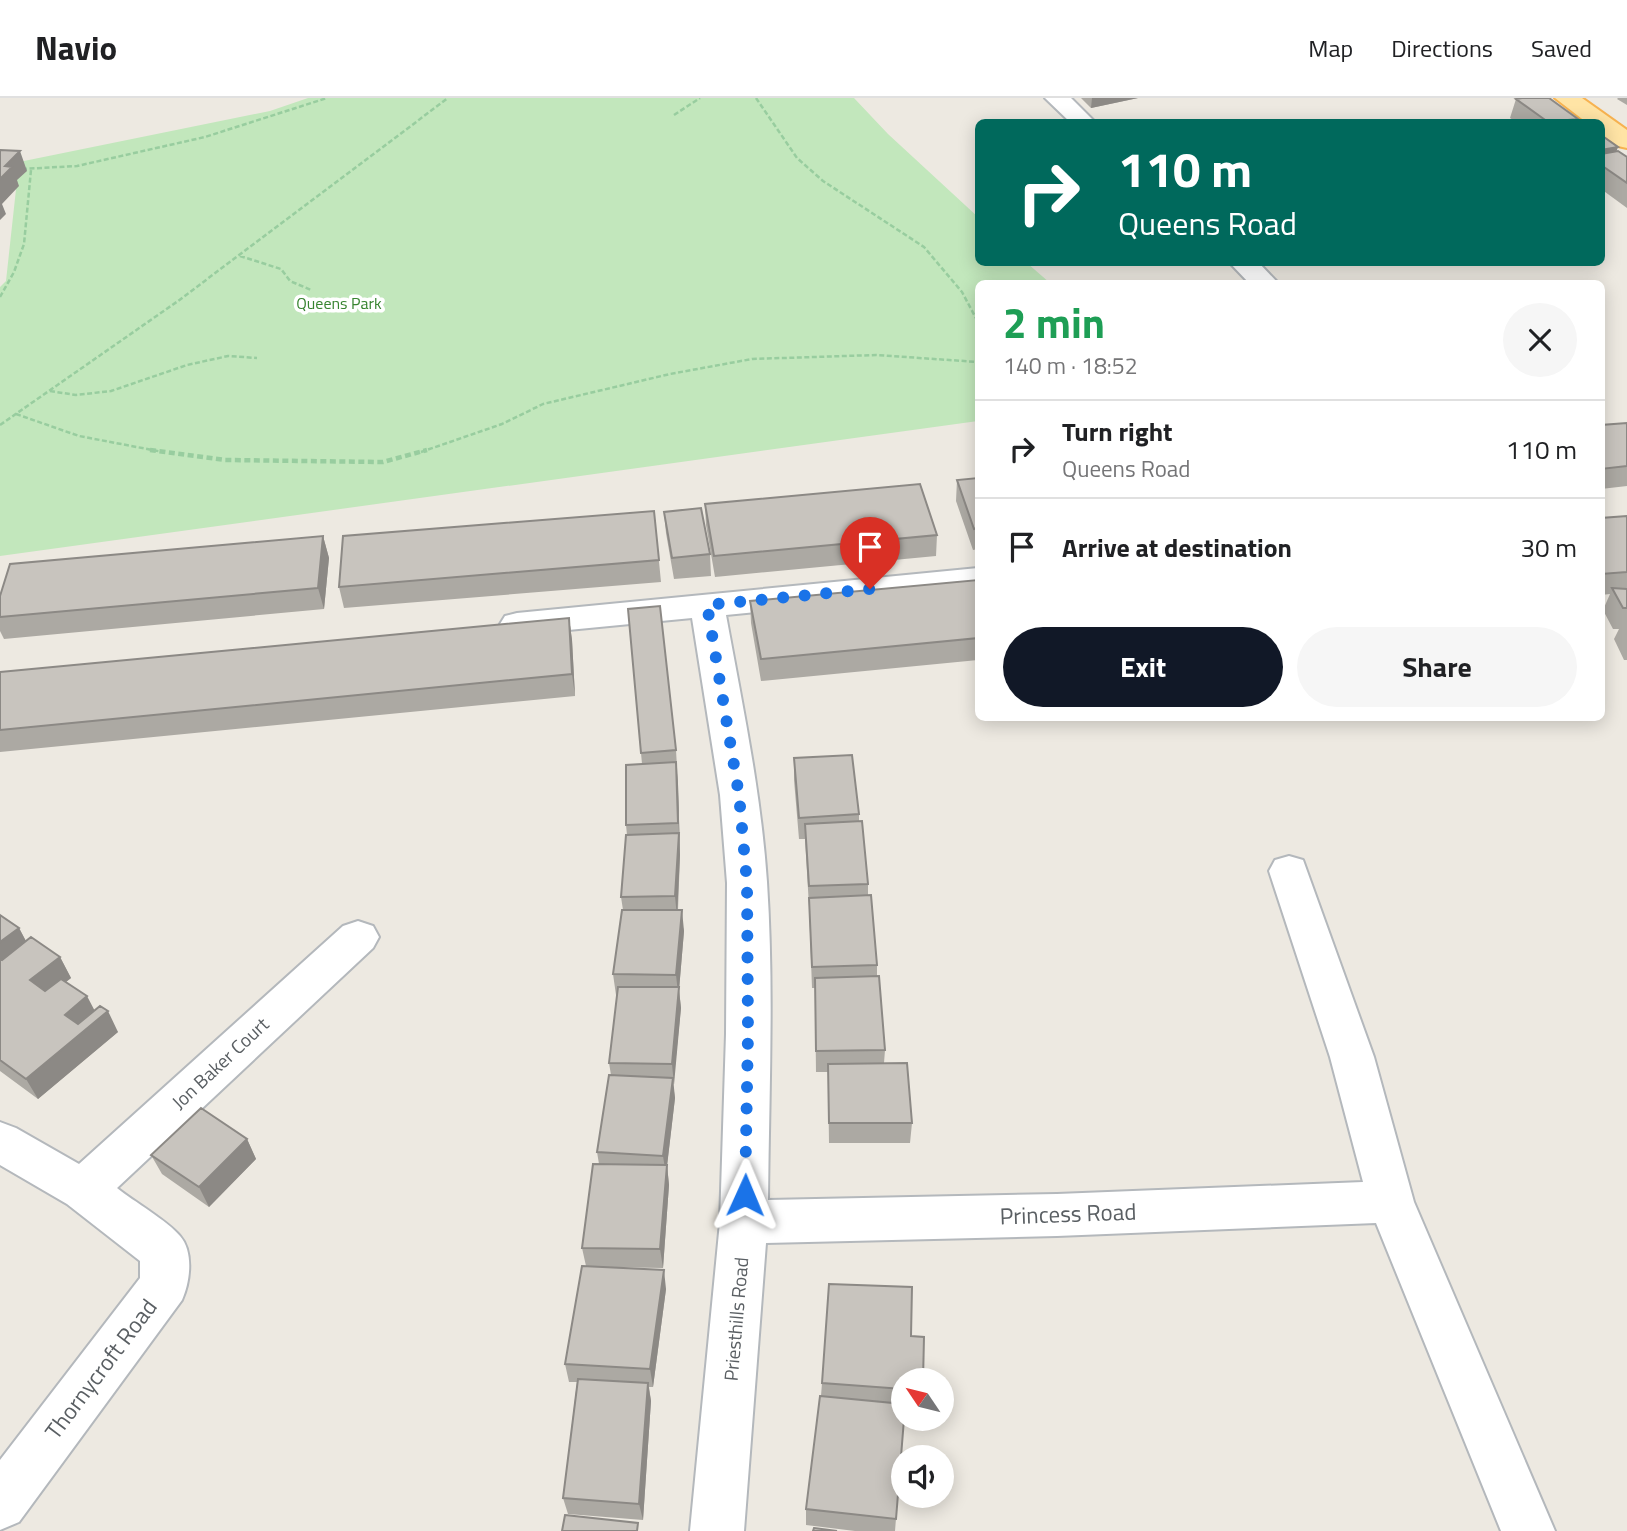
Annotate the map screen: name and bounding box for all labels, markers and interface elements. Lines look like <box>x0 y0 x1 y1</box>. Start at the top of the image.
text: Navio <box>35 23 117 73</box>
text: Map <box>1308 30 1353 66</box>
text: Directions <box>1391 30 1493 66</box>
text: Saved <box>1531 30 1592 66</box>
text: 110 m <box>1118 131 1252 206</box>
icon: right <box>1003 147 1094 238</box>
text: Queens Road <box>1118 199 1297 247</box>
text: 2 min <box>1003 290 1105 354</box>
park label: Queens Park <box>296 291 382 315</box>
button: close <box>1503 303 1577 377</box>
text: 140 m · 18:52 <box>1003 348 1138 383</box>
text: Turn right <box>1062 412 1173 451</box>
icon: right <box>1003 430 1041 468</box>
text: 110 m <box>1506 430 1577 469</box>
text: Queens Road <box>1062 451 1191 486</box>
pin <box>840 517 900 589</box>
icon: arrive <box>851 528 889 566</box>
icon: arrive <box>1003 528 1041 566</box>
text: Arrive at destination <box>1062 528 1292 567</box>
text: 30 m <box>1520 528 1577 567</box>
button: Exit <box>1003 627 1283 707</box>
button: Share <box>1297 627 1577 707</box>
street label: Jon Baker Court <box>165 1010 275 1115</box>
position arrow <box>708 1158 782 1232</box>
street label: Princess Road <box>999 1194 1137 1233</box>
street label: Priesthills Road <box>716 1256 755 1382</box>
street label: Thornycroft Road <box>36 1291 165 1446</box>
north arrow <box>891 1368 954 1432</box>
map controls <box>891 1368 954 1508</box>
button: sound <box>891 1445 954 1508</box>

